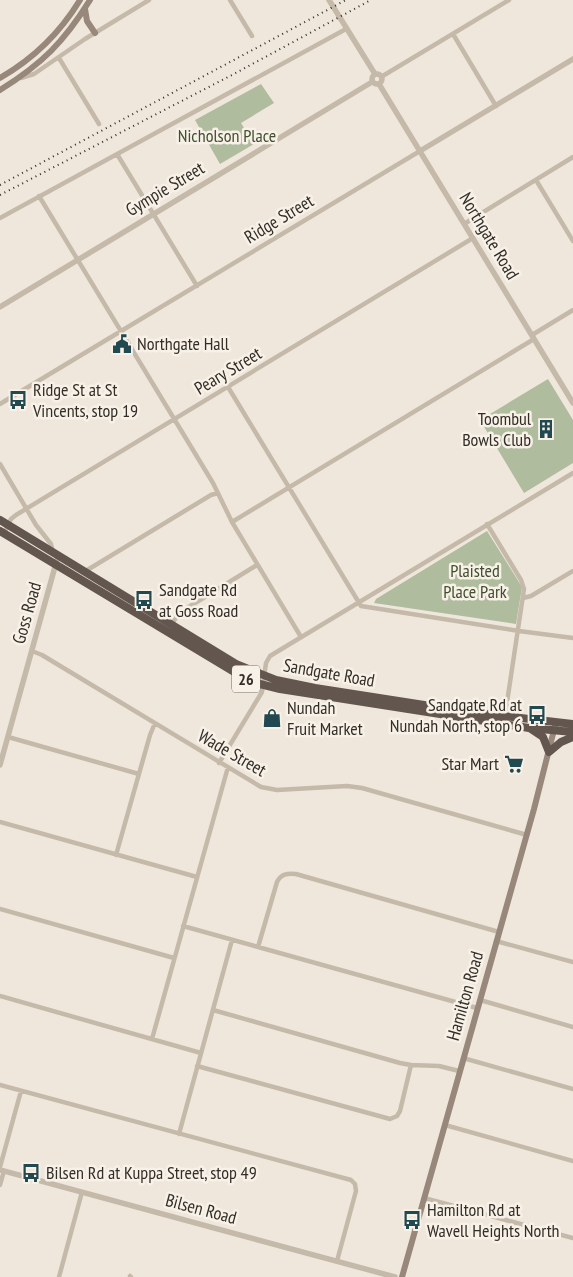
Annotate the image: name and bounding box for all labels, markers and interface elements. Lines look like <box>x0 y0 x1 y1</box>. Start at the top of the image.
park label: Nicholson Place <box>178 124 276 147</box>
street label: Gympie Street <box>121 156 208 221</box>
street label: Northgate Road <box>454 188 524 283</box>
street label: Ridge Street <box>240 189 318 248</box>
place label: Northgate Hall <box>137 332 230 355</box>
public building icon: Northgate Hall <box>111 333 133 355</box>
street label: Peary Street <box>190 342 266 400</box>
place label: Ridge St at St Vincents, stop 19 <box>32 378 138 422</box>
bus stop icon: Ridge St at St Vincents, stop 19 <box>7 389 29 411</box>
place label: Toombul Bowls Club <box>462 407 532 451</box>
building icon: Toombul Bowls Club <box>535 418 557 440</box>
park label: Plaisted Place Park <box>443 559 507 603</box>
place label: Sandgate Rd at Goss Road <box>159 578 238 622</box>
street label: Goss Road <box>7 579 46 646</box>
bus stop icon: Sandgate Rd at Goss Road <box>133 589 155 611</box>
street label: Sandgate Road <box>282 653 377 692</box>
road number: 26 <box>232 666 260 692</box>
place label: Sandgate Rd at Nundah North, stop 6 <box>390 693 522 737</box>
place label: Nundah Fruit Market <box>287 696 363 740</box>
bus stop icon: Sandgate Rd at Nundah North, stop 6 <box>526 704 548 726</box>
shop icon: Nundah Fruit Market <box>261 707 283 729</box>
street label: Wade Street <box>194 724 271 781</box>
place label: Star Mart <box>441 752 499 775</box>
supermarket icon: Star Mart <box>503 753 525 775</box>
street label: Hamilton Road <box>441 949 488 1043</box>
place label: Bilsen Rd at Kuppa Street, stop 49 <box>46 1161 257 1184</box>
bus stop icon: Bilsen Rd at Kuppa Street, stop 49 <box>20 1162 42 1184</box>
street label: Bilsen Road <box>163 1188 239 1229</box>
place label: Hamilton Rd at Wavell Heights North <box>427 1198 560 1242</box>
bus stop icon: Hamilton Rd at Wavell Heights North <box>401 1209 423 1231</box>

